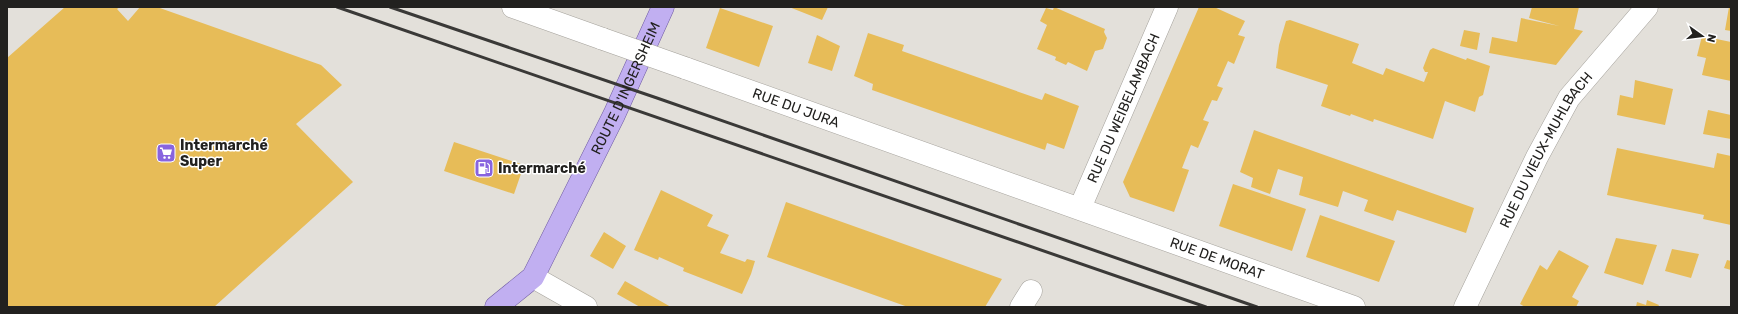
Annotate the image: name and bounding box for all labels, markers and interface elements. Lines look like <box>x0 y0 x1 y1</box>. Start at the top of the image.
north arrow <box>1682 16 1722 56</box>
street label: ROUTE D'INGERSHEIM <box>587 19 664 157</box>
street label: RUE DU WEIBELAMBACH <box>1083 31 1163 185</box>
text: N <box>1704 33 1718 44</box>
street label: RUE DU VIEUX-MUHLBACH <box>1496 68 1596 231</box>
street label: RUE DU JURA <box>750 84 842 131</box>
place label: Intermarché Super <box>180 137 268 170</box>
supermarket icon: Intermarché Super <box>155 142 177 164</box>
fuel station icon: Intermarché <box>473 157 495 179</box>
place label: Intermarché <box>498 160 586 177</box>
street label: RUE DE MORAT <box>1168 233 1266 283</box>

